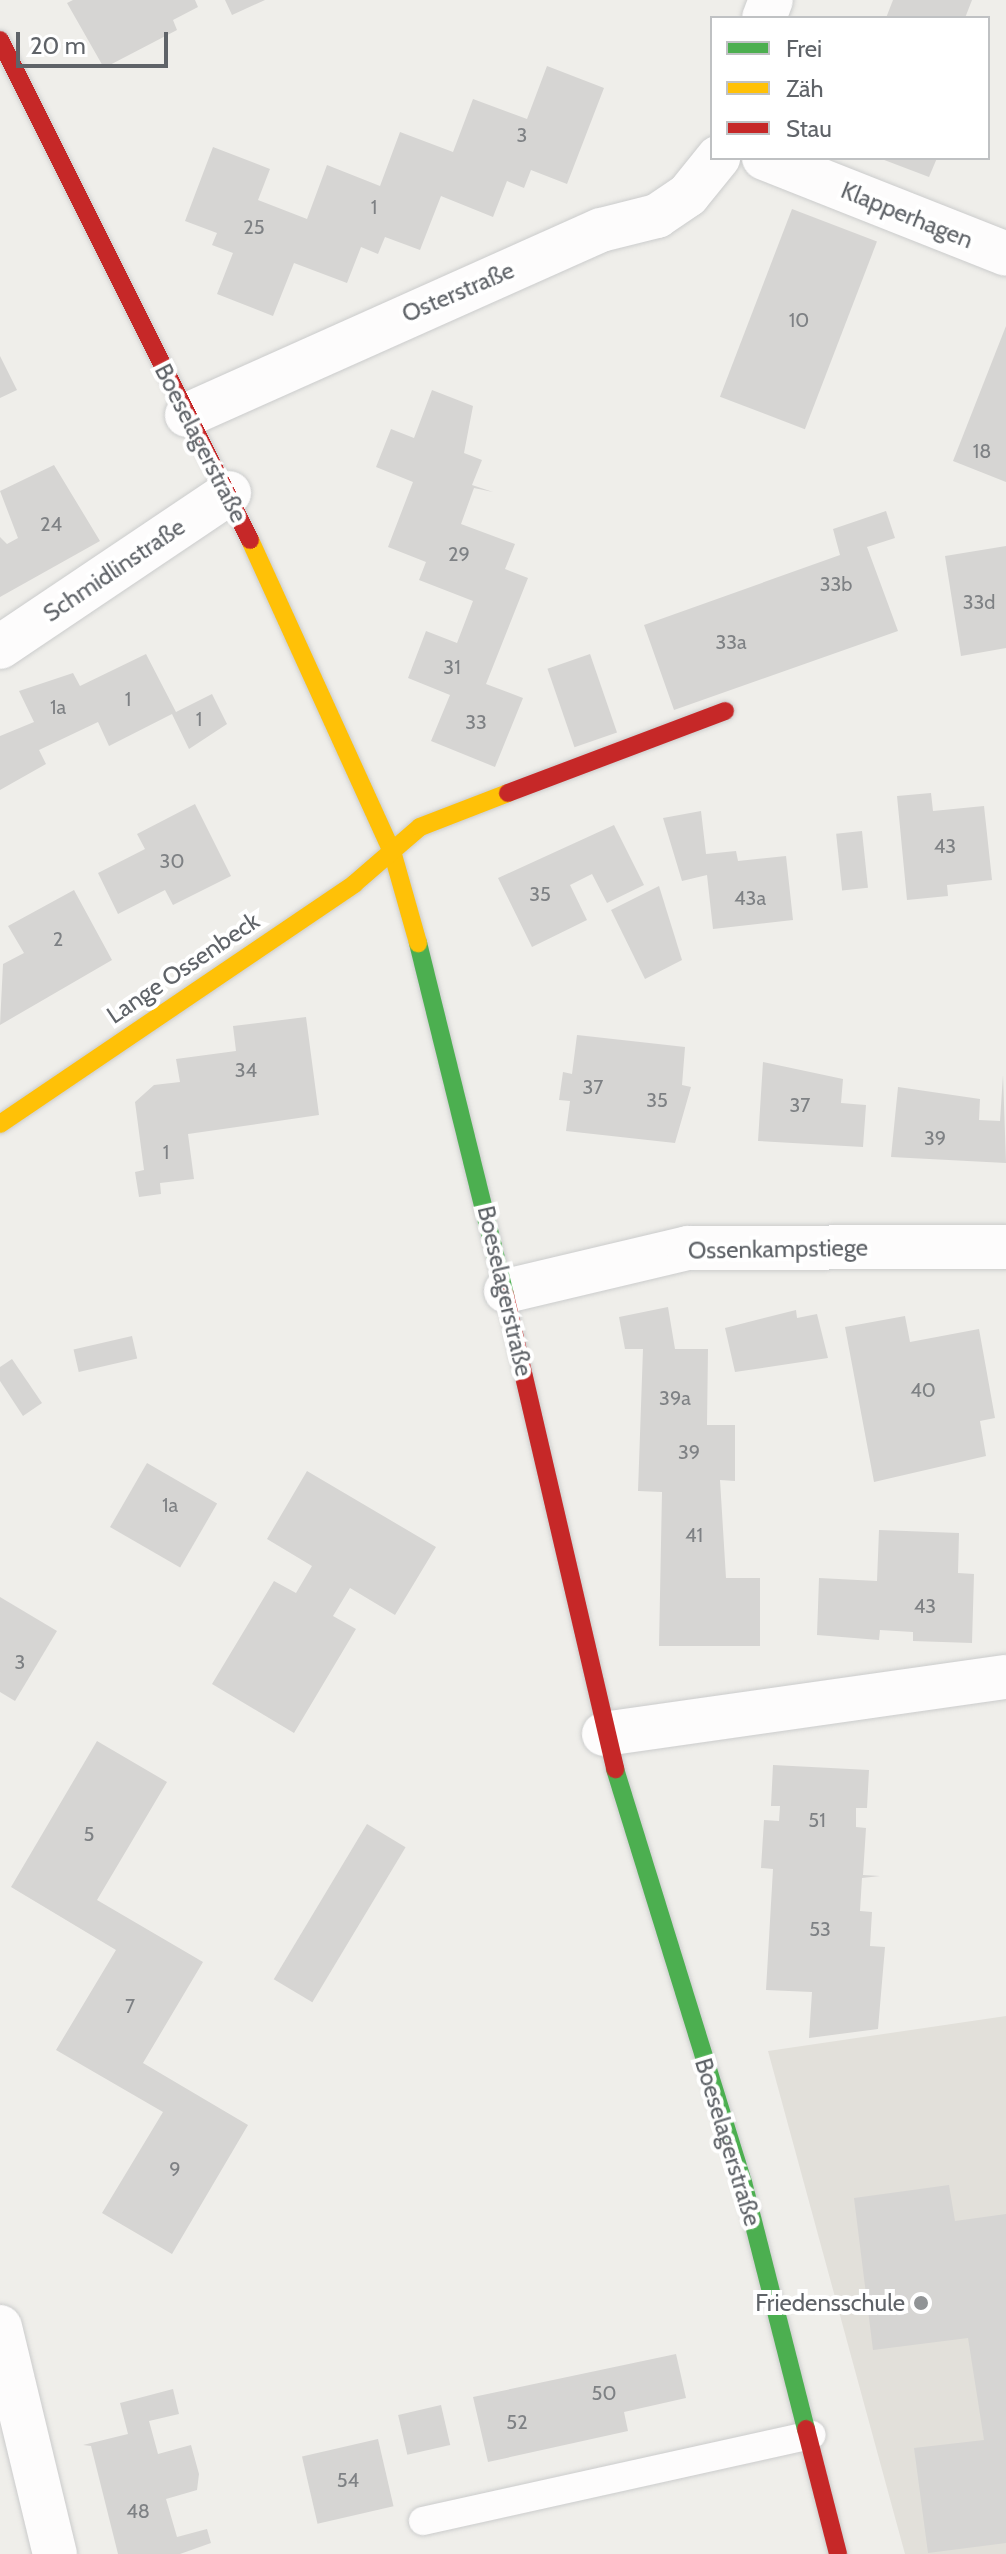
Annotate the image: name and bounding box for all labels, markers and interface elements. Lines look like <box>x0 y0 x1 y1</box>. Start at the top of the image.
scale bar <box>20 16 172 66</box>
legend <box>710 16 990 160</box>
text: 20 m <box>30 31 86 60</box>
text: Frei <box>786 34 822 63</box>
text: Zäh <box>786 74 823 103</box>
text: Stau <box>786 114 832 143</box>
house number: 3 <box>517 123 527 147</box>
street label: Klapperhagen <box>837 176 977 254</box>
house number: 1 <box>371 195 377 219</box>
house number: 25 <box>243 215 265 239</box>
street label: Osterstraße <box>398 255 518 329</box>
house number: 10 <box>789 308 809 332</box>
street label: Boeselagerstraße <box>149 359 253 527</box>
house number: 18 <box>973 439 991 463</box>
street label: Schmidlinstraße <box>38 512 190 628</box>
house number: 24 <box>40 512 62 536</box>
house number: 29 <box>448 542 470 566</box>
house number: 33b <box>820 572 852 596</box>
house number: 33d <box>963 590 995 614</box>
house number: 33a <box>715 630 747 654</box>
house number: 31 <box>443 655 461 679</box>
house number: 1 <box>125 687 131 711</box>
house number: 1a <box>50 695 66 719</box>
house number: 1 <box>196 707 202 731</box>
house number: 33 <box>465 710 487 734</box>
house number: 43 <box>934 834 956 858</box>
house number: 30 <box>160 849 184 873</box>
house number: 35 <box>529 882 551 906</box>
house number: 43a <box>734 886 766 910</box>
street label: Lange Ossenbeck <box>101 906 265 1030</box>
house number: 2 <box>53 927 63 951</box>
house number: 34 <box>235 1058 257 1082</box>
house number: 37 <box>583 1075 603 1099</box>
house number: 35 <box>646 1088 668 1112</box>
house number: 37 <box>790 1093 810 1117</box>
house number: 39 <box>924 1126 946 1150</box>
house number: 1 <box>163 1140 169 1164</box>
street label: Boeselagerstraße <box>471 1203 539 1379</box>
street label: Ossenkampstiege <box>688 1233 868 1265</box>
house number: 40 <box>910 1378 936 1402</box>
house number: 39a <box>659 1386 691 1410</box>
house number: 39 <box>678 1440 700 1464</box>
house number: 1a <box>162 1493 178 1517</box>
house number: 41 <box>685 1523 703 1547</box>
house number: 43 <box>914 1594 936 1618</box>
house number: 3 <box>15 1650 25 1674</box>
house number: 51 <box>808 1808 826 1832</box>
house number: 5 <box>84 1822 94 1846</box>
house number: 53 <box>809 1917 831 1941</box>
house number: 7 <box>125 1994 135 2018</box>
street label: Boeselagerstraße <box>689 2055 767 2229</box>
house number: 9 <box>169 2157 181 2181</box>
place label: Friedensschule <box>755 2289 905 2317</box>
marker: Friedensschule <box>912 2294 930 2312</box>
house number: 50 <box>592 2381 616 2405</box>
house number: 52 <box>506 2410 528 2434</box>
house number: 54 <box>337 2468 359 2492</box>
house number: 48 <box>126 2499 150 2523</box>

